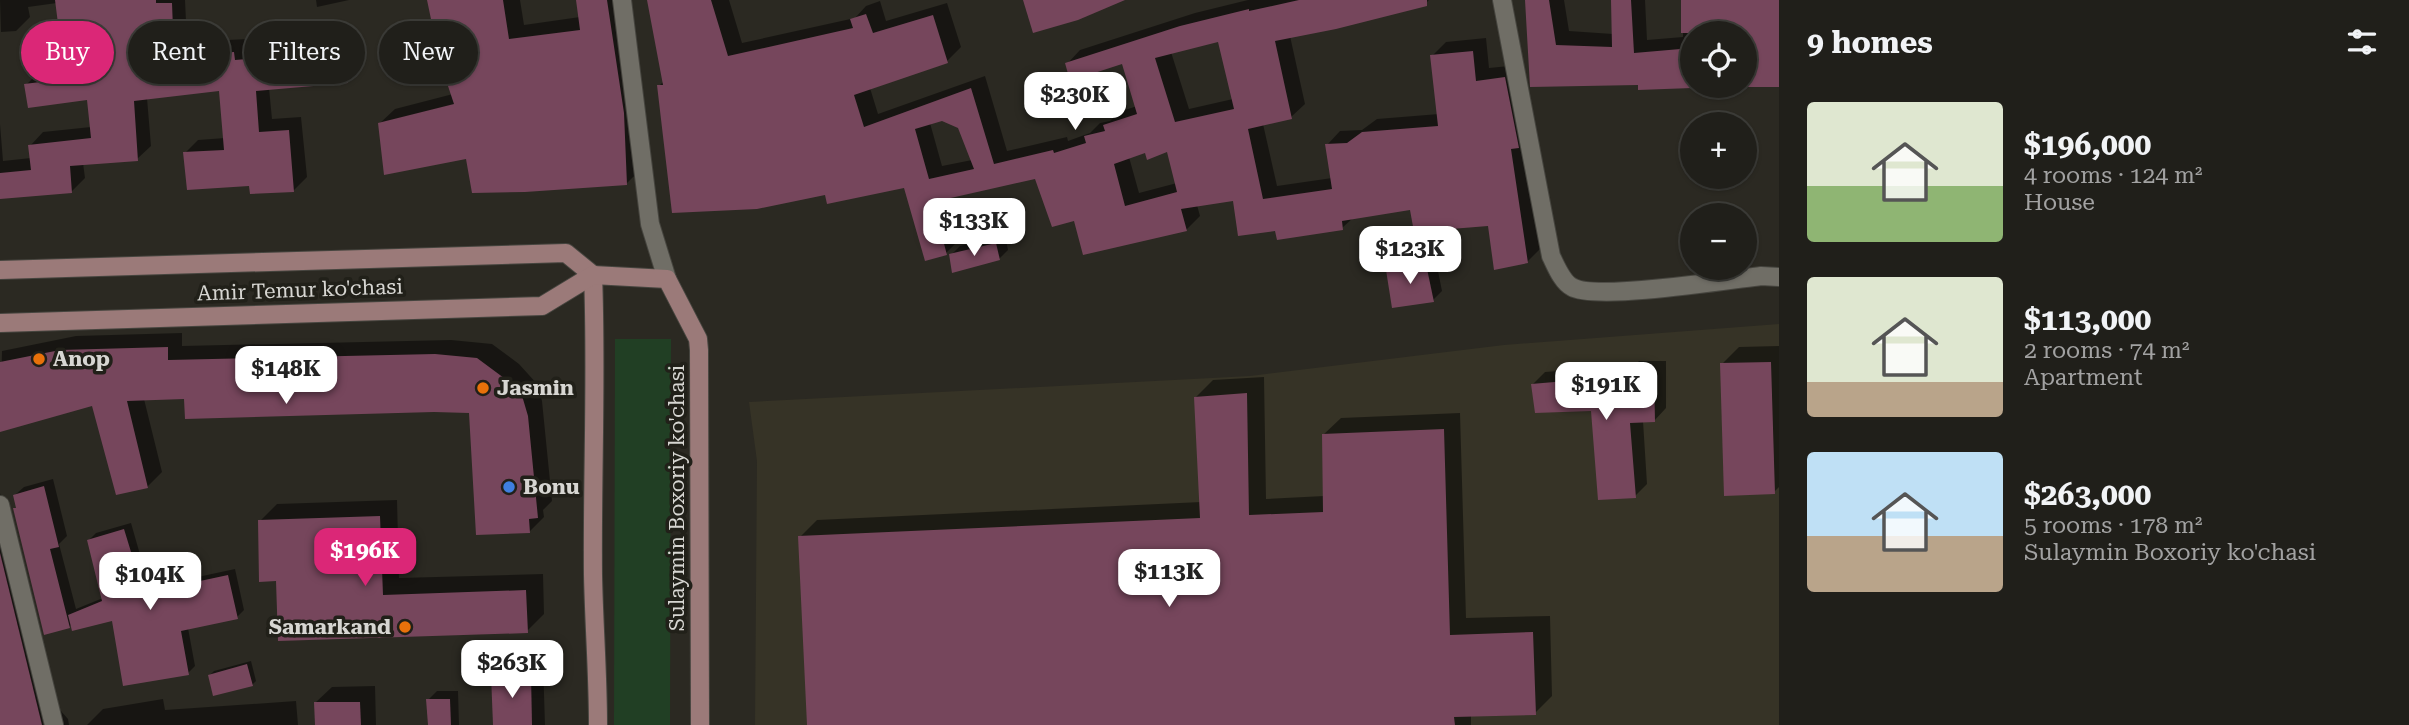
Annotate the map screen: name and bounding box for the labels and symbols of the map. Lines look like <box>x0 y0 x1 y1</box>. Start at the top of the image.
pin: $230K <box>1026 72 1124 132</box>
pin: $133K <box>925 198 1023 258</box>
pin: $123K <box>1361 226 1459 286</box>
street label: Amir Temur ko'chasi <box>197 274 404 306</box>
pin: $148K <box>237 346 335 406</box>
place label: Anop <box>53 347 110 371</box>
marker: Anop <box>31 351 47 367</box>
pin: $191K <box>1557 362 1655 422</box>
street label: Sulaymin Boxoriy ko'chasi <box>665 364 689 631</box>
place label: Jasmin <box>497 376 574 400</box>
marker: Jasmin <box>475 380 491 396</box>
place label: Bonu <box>523 475 580 499</box>
marker: Bonu <box>501 479 517 495</box>
pin: $196K <box>316 528 414 588</box>
pin: $113K <box>1120 550 1218 609</box>
pin: $104K <box>101 552 199 612</box>
place label: Samarkand <box>269 615 391 639</box>
marker: Samarkand <box>397 619 413 635</box>
pin: $263K <box>463 640 561 700</box>

